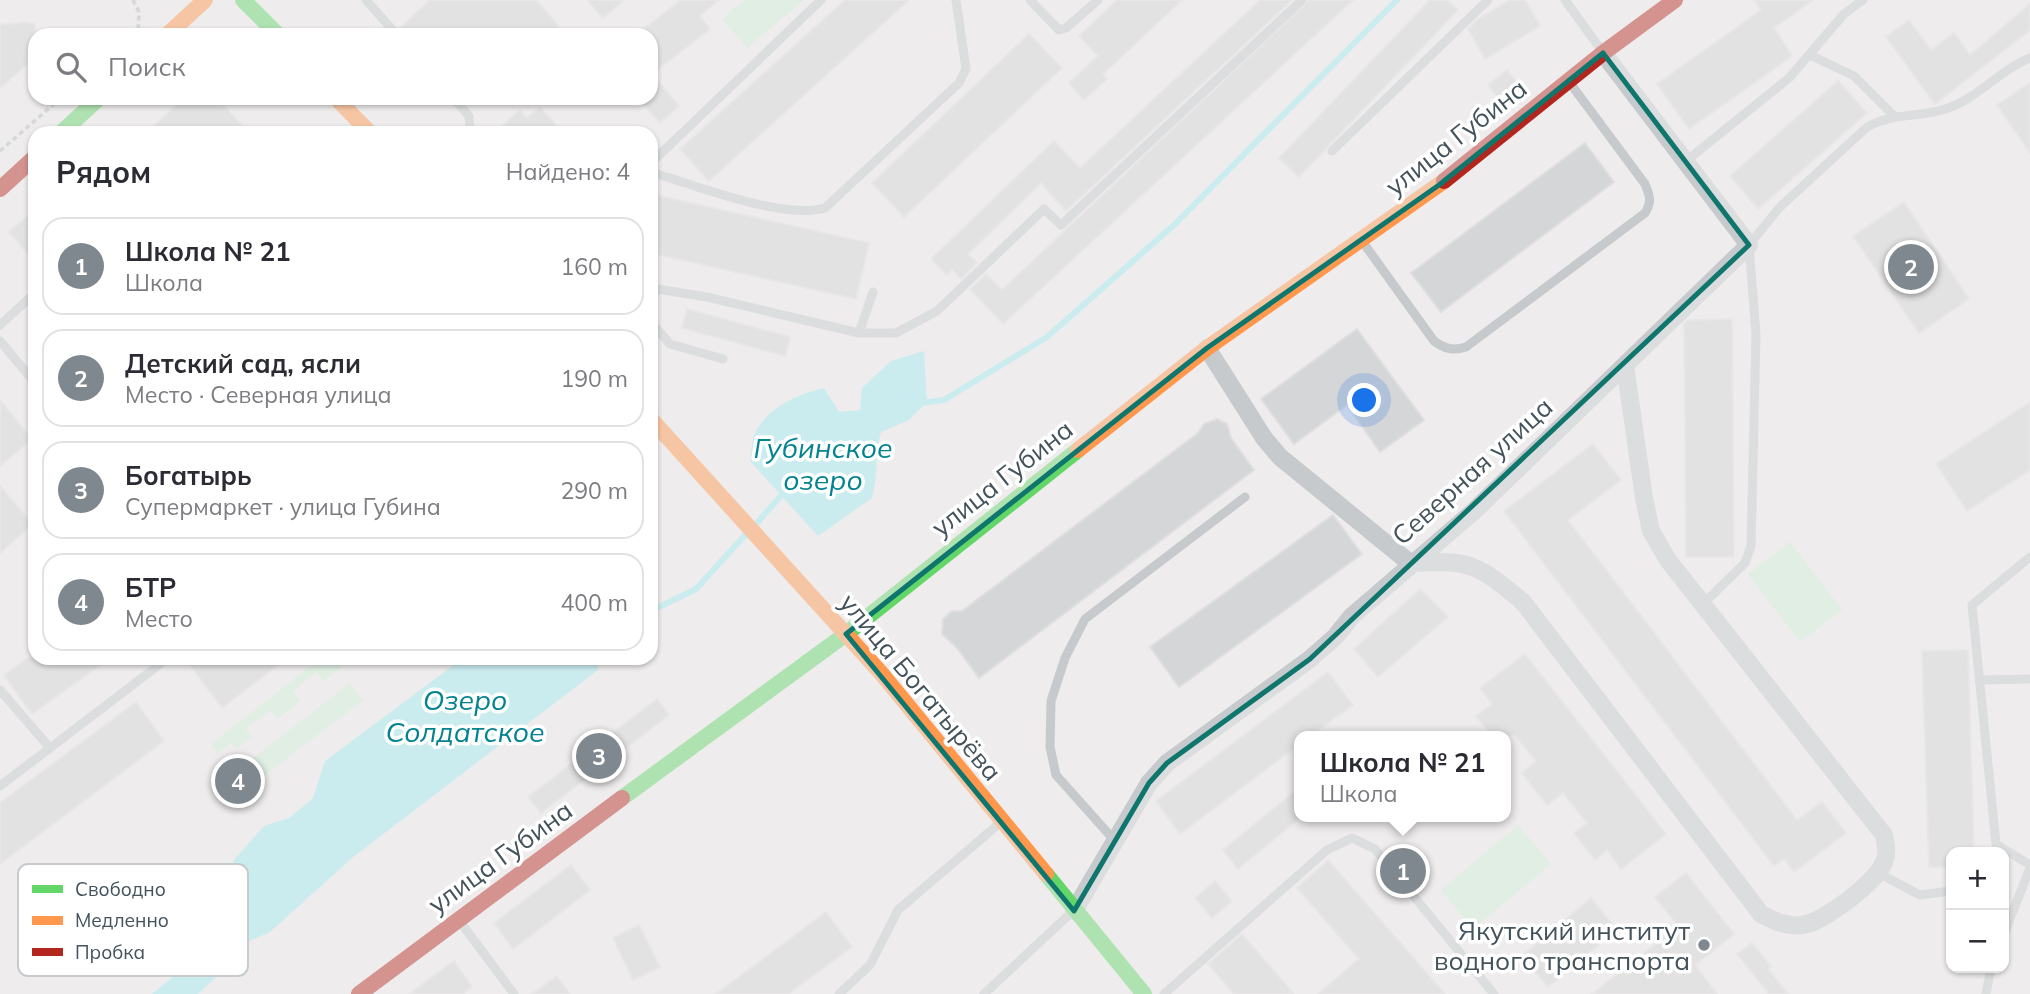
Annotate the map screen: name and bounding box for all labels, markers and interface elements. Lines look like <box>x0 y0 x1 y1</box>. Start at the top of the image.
search box <box>28 28 658 105</box>
icon: search <box>52 48 90 86</box>
text: Поиск <box>108 50 186 83</box>
street label: улица Губина <box>1379 71 1533 203</box>
text: Рядом <box>56 153 151 191</box>
text: Найдено: 4 <box>506 157 630 186</box>
text: Школа № 21 <box>125 235 291 268</box>
pin: 2 <box>1888 241 1934 293</box>
text: 1 <box>74 252 88 281</box>
text: 160 m <box>560 252 628 281</box>
text: Школа <box>125 268 203 297</box>
text: Детский сад, ясли <box>125 347 361 380</box>
text: 2 <box>74 364 88 393</box>
text: 190 m <box>560 364 628 393</box>
text: Место · Северная улица <box>125 380 391 409</box>
your location <box>1347 383 1381 417</box>
street label: Северная улица <box>1385 390 1559 552</box>
street label: улица Губина <box>925 412 1079 544</box>
water label: Губинское озеро <box>754 430 892 497</box>
text: Богатырь <box>125 459 252 492</box>
text: 3 <box>74 476 88 505</box>
text: 290 m <box>560 476 628 505</box>
text: Супермаркет · улица Губина <box>125 492 441 521</box>
text: БТР <box>125 571 176 604</box>
street label: улица Богатырёва <box>833 587 1009 787</box>
text: 4 <box>74 588 88 617</box>
text: 400 m <box>560 588 628 617</box>
text: Место <box>125 604 193 633</box>
water label: Озеро Солдатское <box>385 682 545 749</box>
pin: 3 <box>576 730 622 782</box>
popup <box>1294 731 1511 822</box>
text: Школа № 21 <box>1320 746 1485 779</box>
pin: 4 <box>215 755 261 807</box>
text: Школа <box>1320 779 1398 808</box>
street label: улица Губина <box>421 793 579 921</box>
pin: 1 <box>1380 845 1426 897</box>
map controls <box>1946 847 2009 973</box>
button: + <box>1946 847 2009 910</box>
legend <box>18 864 248 976</box>
text: Свободно <box>75 877 166 901</box>
text: Медленно <box>75 908 169 932</box>
button: − <box>1946 910 2009 973</box>
place label: Якутский институт водного транспорта <box>1434 914 1690 977</box>
marker: Якутский институт водного транспорта <box>1696 937 1712 953</box>
text: Пробка <box>75 940 145 964</box>

